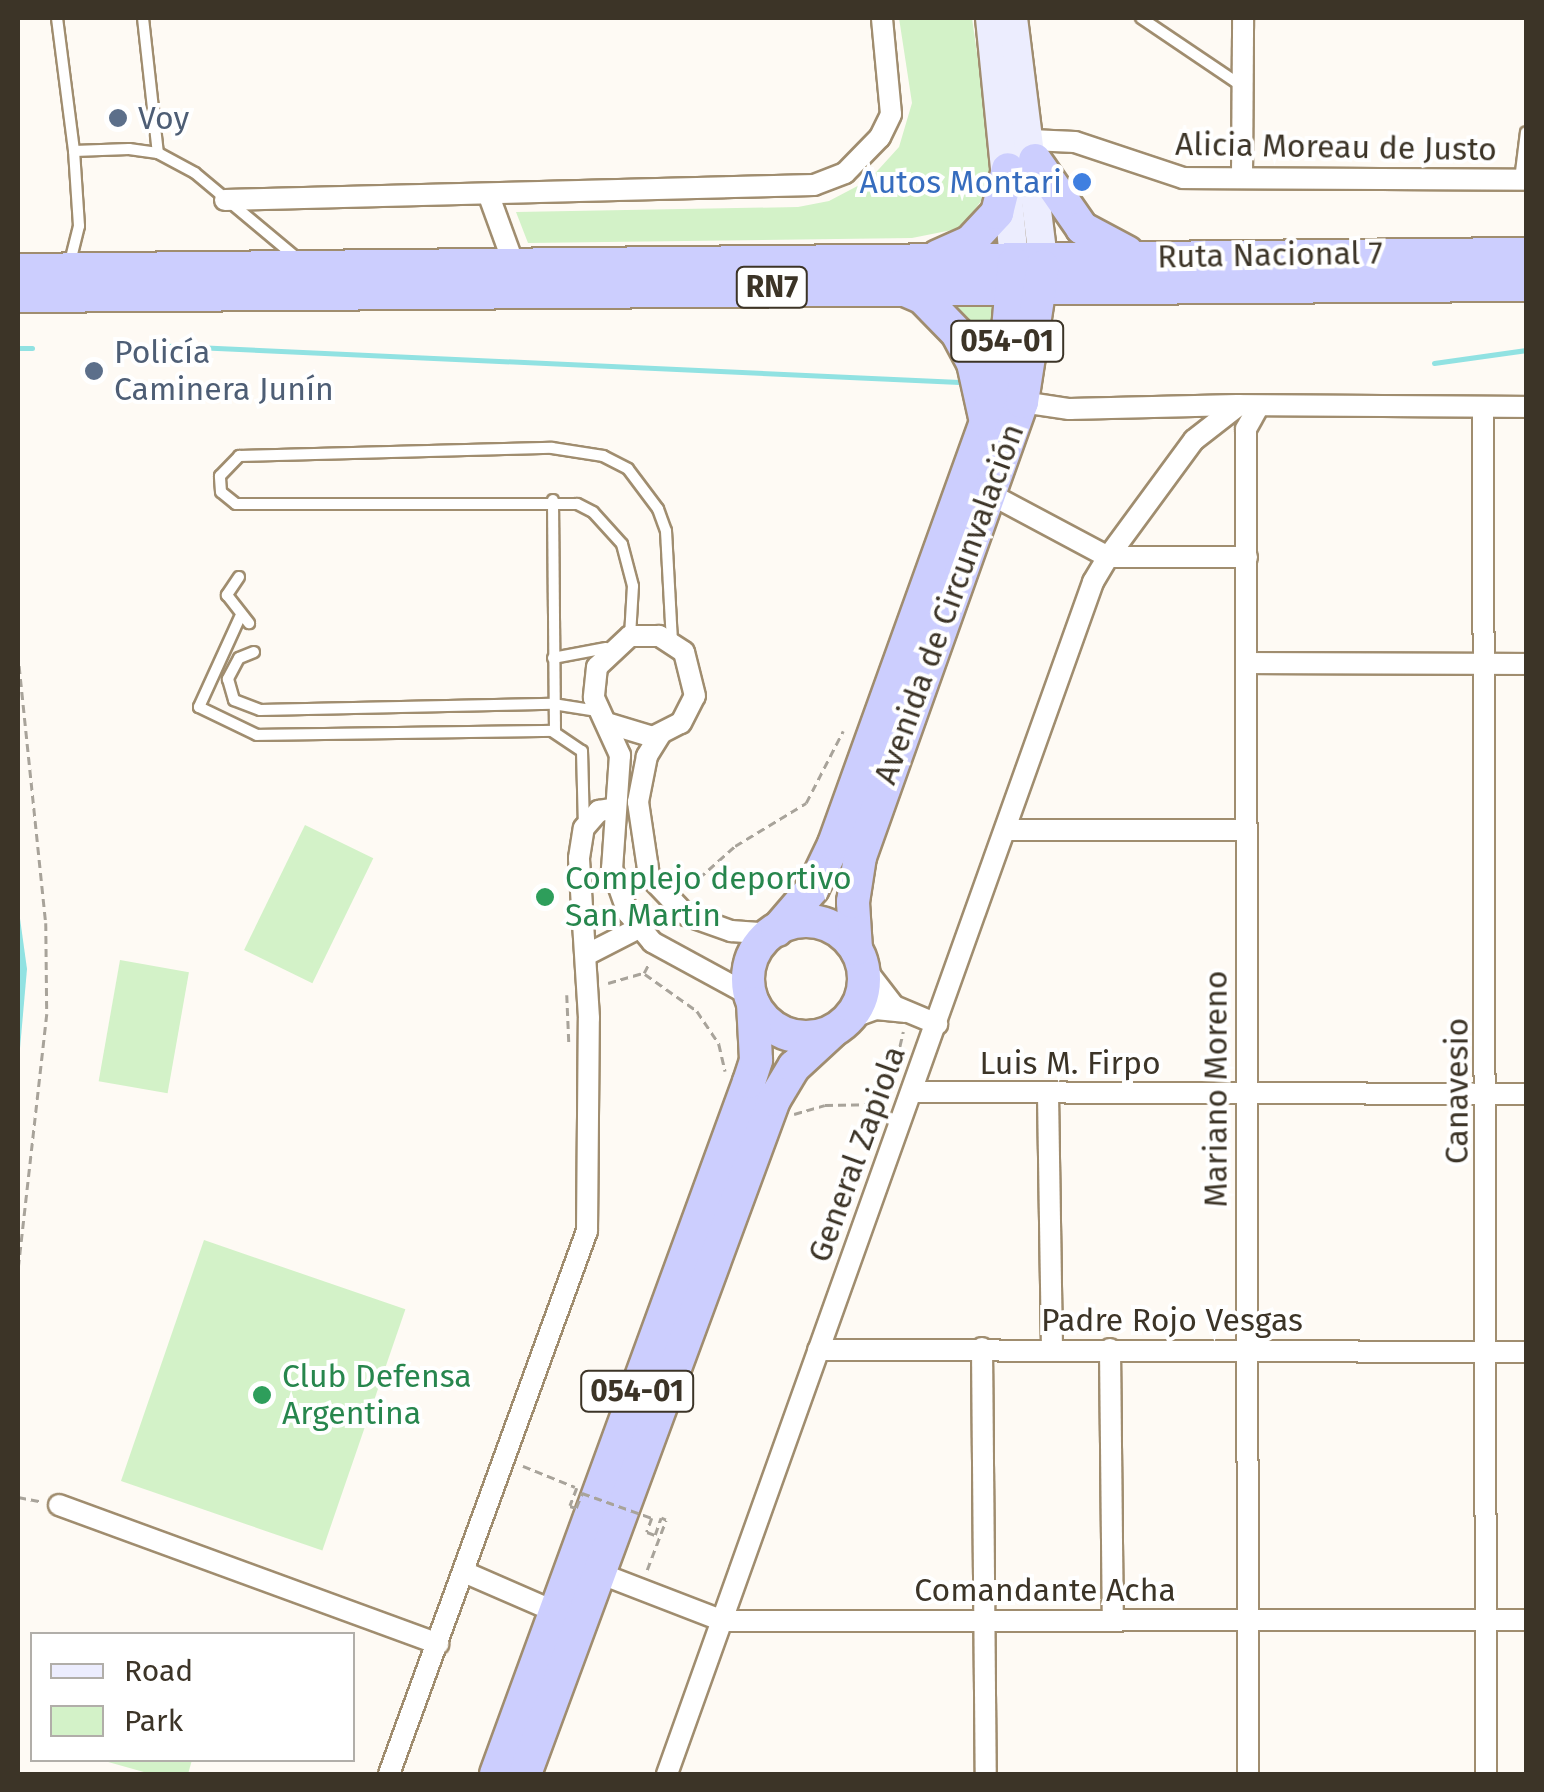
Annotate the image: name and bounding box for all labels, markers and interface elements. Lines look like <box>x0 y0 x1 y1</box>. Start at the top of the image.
place label: Voy <box>138 99 189 137</box>
marker: Voy <box>107 107 129 129</box>
street label: Alicia Moreau de Justo <box>1175 125 1497 169</box>
place label: Autos Montari <box>859 163 1062 201</box>
marker: Autos Montari <box>1071 171 1093 193</box>
street label: Ruta Nacional 7 <box>1157 234 1383 276</box>
road number: RN7 <box>734 262 810 312</box>
road number: 054-01 <box>950 316 1064 366</box>
place label: Policía Caminera Junín <box>114 334 334 409</box>
marker: Policía Caminera Junín <box>83 360 105 382</box>
street label: Avenida de Circunvalación <box>866 419 1032 789</box>
place label: Complejo deportivo San Martin <box>565 860 852 935</box>
marker: Complejo deportivo San Martin <box>534 886 556 908</box>
street label: Mariano Moreno <box>1197 971 1235 1207</box>
street label: Canavesio <box>1438 1018 1476 1164</box>
street label: General Zapiola <box>800 1041 914 1267</box>
street label: Luis M. Firpo <box>979 1044 1161 1082</box>
street label: Padre Rojo Vesgas <box>1041 1301 1303 1339</box>
place label: Club Defensa Argentina <box>282 1358 472 1433</box>
road number: 054-01 <box>580 1366 694 1416</box>
marker: Club Defensa Argentina <box>251 1384 273 1406</box>
street label: Comandante Acha <box>914 1571 1176 1609</box>
legend <box>30 1632 355 1762</box>
text: Road <box>124 1653 193 1689</box>
text: Park <box>124 1703 183 1739</box>

